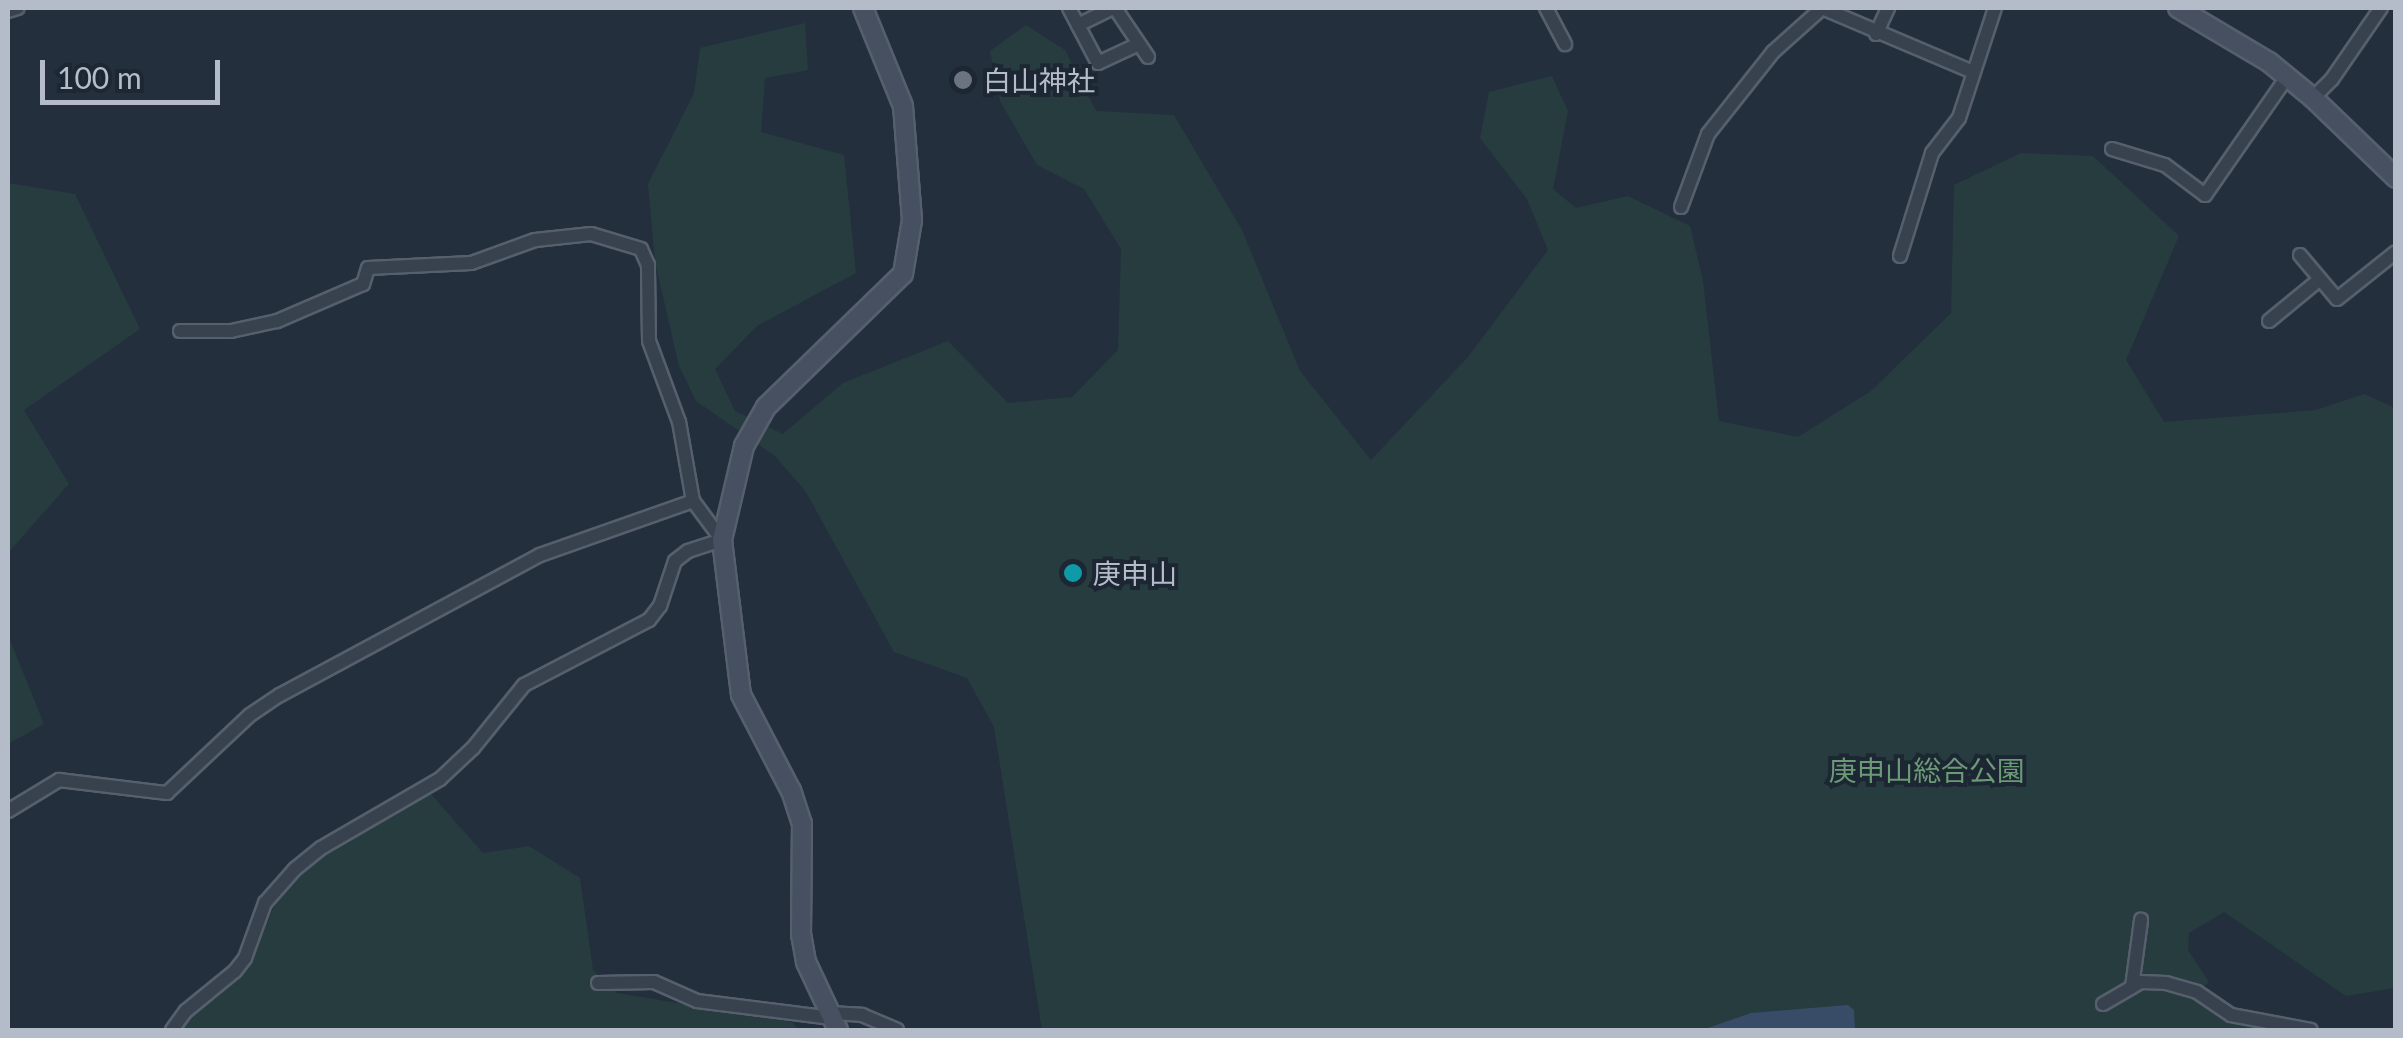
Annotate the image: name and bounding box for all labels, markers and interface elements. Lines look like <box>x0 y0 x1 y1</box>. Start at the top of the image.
scale bar <box>45 40 225 102</box>
text: 100 m <box>57 59 142 95</box>
place label: 白山神社 <box>983 63 1095 97</box>
marker: 白山神社 <box>952 69 974 91</box>
place label: 庚申山 <box>1093 556 1177 590</box>
marker: 庚申山 <box>1062 562 1084 584</box>
park label: 庚申山総合公園 <box>1829 753 2025 787</box>

